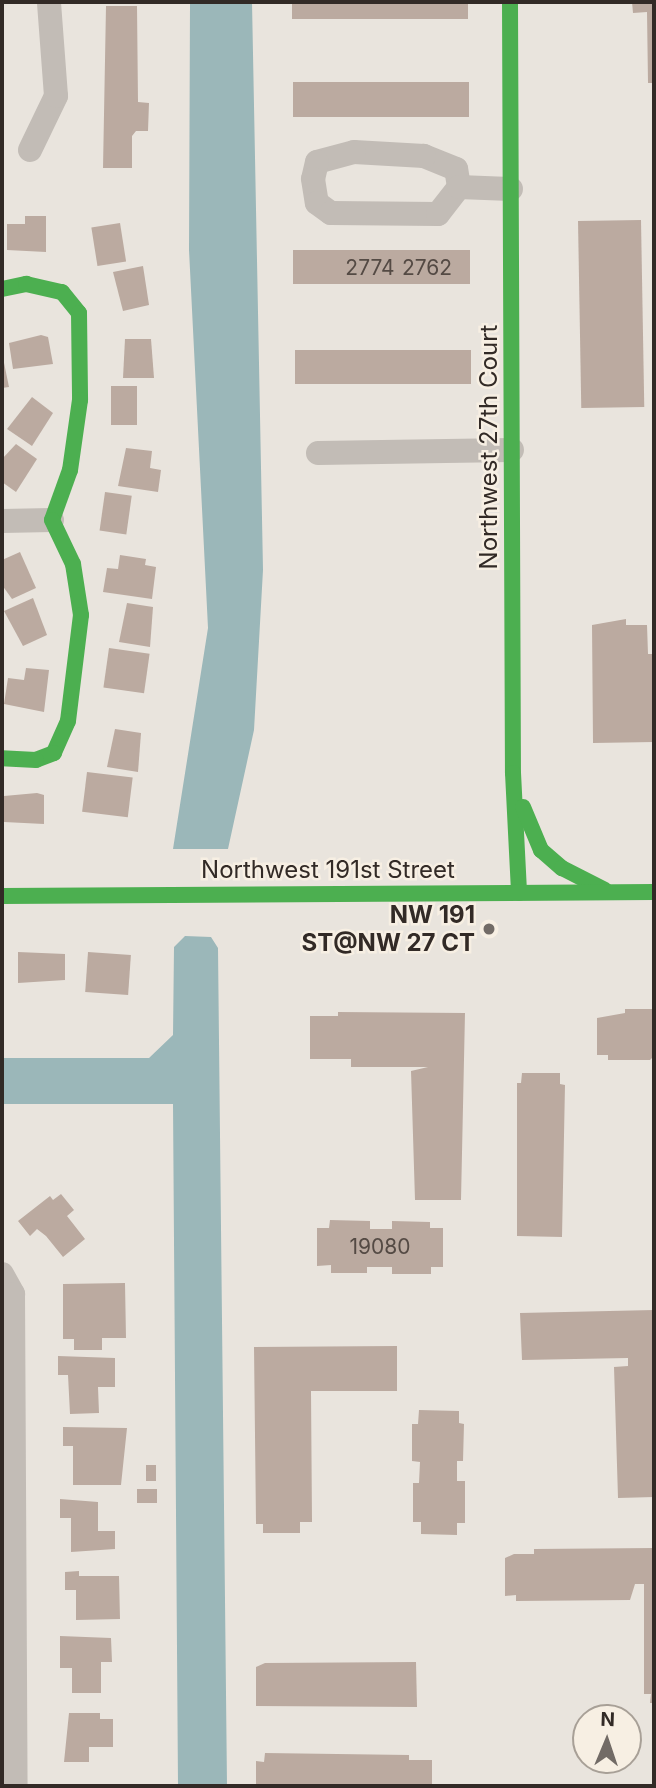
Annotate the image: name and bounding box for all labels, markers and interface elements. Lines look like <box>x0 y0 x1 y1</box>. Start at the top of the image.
house number: 2774 <box>345 255 395 281</box>
house number: 2762 <box>402 255 452 281</box>
street label: Northwest 27th Court <box>475 325 503 569</box>
street label: Northwest 191st Street <box>201 856 455 884</box>
place label: NW 191 ST@NW 27 CT <box>301 901 475 957</box>
marker: NW 191 ST@NW 27 CT <box>481 921 497 937</box>
house number: 19080 <box>349 1234 411 1260</box>
north arrow <box>572 1704 642 1774</box>
text: N <box>600 1708 615 1731</box>

